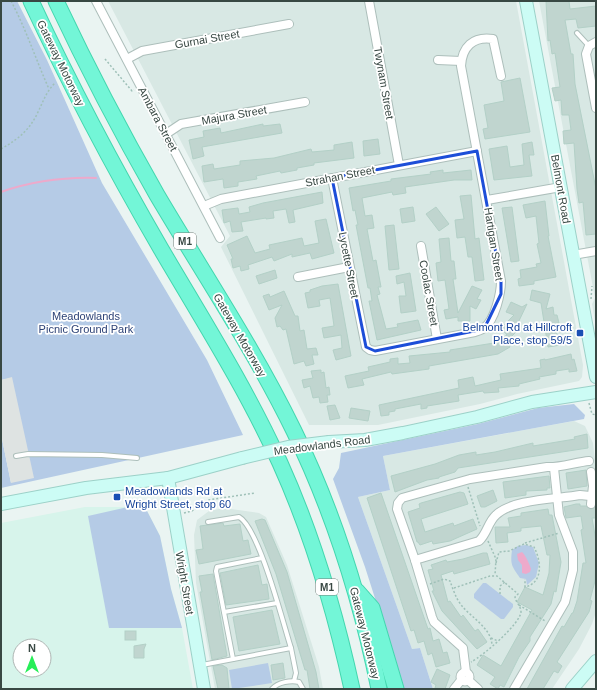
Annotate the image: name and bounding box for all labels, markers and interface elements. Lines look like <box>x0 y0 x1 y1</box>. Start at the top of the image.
street label: Gateway Motorway <box>35 18 87 108</box>
street label: Gurnai Street <box>174 27 240 51</box>
street label: Twynam Street <box>372 46 396 120</box>
street label: Ambara Street <box>136 85 180 153</box>
street label: Majura Street <box>200 103 268 127</box>
street label: Belmont Road <box>549 154 573 224</box>
street label: Strahan Street <box>304 163 376 189</box>
street label: Hartigan Street <box>482 207 506 281</box>
street label: Lycette Street <box>337 231 361 299</box>
road number: M1 <box>174 233 196 249</box>
street label: Coolac Street <box>417 259 441 327</box>
street label: Gateway Motorway <box>211 291 269 379</box>
park label: Meadowlands Picnic Ground Park <box>39 310 134 335</box>
place label: Belmont Rd at Hillcroft Place, stop 59/5 <box>463 321 572 346</box>
marker: Belmont Rd at Hillcroft Place, stop 59/5 <box>575 328 585 338</box>
street label: Meadowlands Road <box>273 433 371 457</box>
place label: Meadowlands Rd at Wright Street, stop 60 <box>125 485 231 510</box>
marker: Meadowlands Rd at Wright Street, stop 60 <box>112 492 122 502</box>
street label: Wright Street <box>174 550 196 616</box>
road number: M1 <box>316 579 338 595</box>
street label: Gateway Motorway <box>348 586 382 681</box>
north arrow <box>12 638 52 678</box>
text: N <box>28 642 36 654</box>

